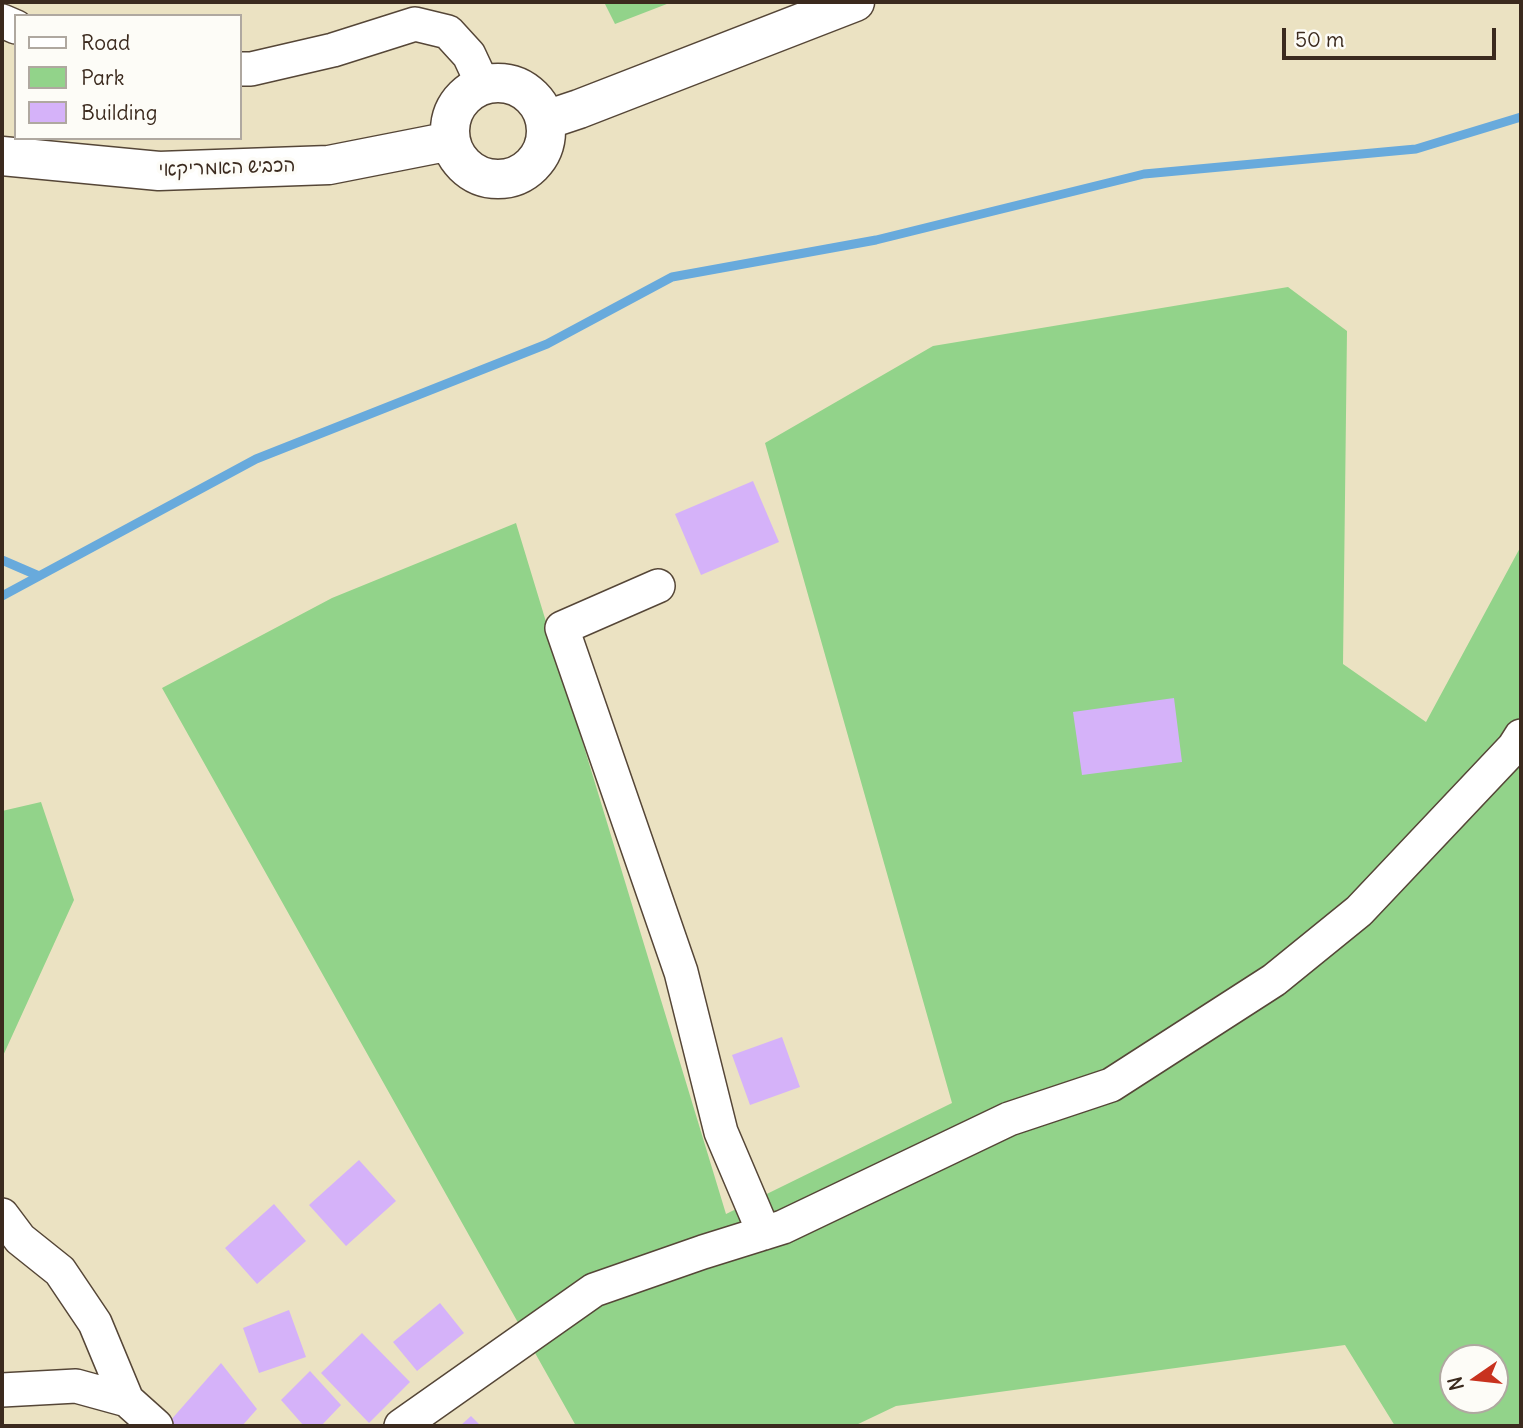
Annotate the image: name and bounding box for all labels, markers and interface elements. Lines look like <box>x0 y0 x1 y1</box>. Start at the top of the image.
legend <box>14 14 242 140</box>
scale bar <box>1285 14 1498 58</box>
text: 50 m <box>1295 26 1344 53</box>
text: Road <box>81 29 130 56</box>
text: Park <box>81 64 124 91</box>
text: Building <box>81 99 157 126</box>
street label: הכביש האמריקאי <box>158 154 296 182</box>
north arrow <box>1439 1344 1509 1414</box>
text: N <box>1442 1374 1469 1393</box>

